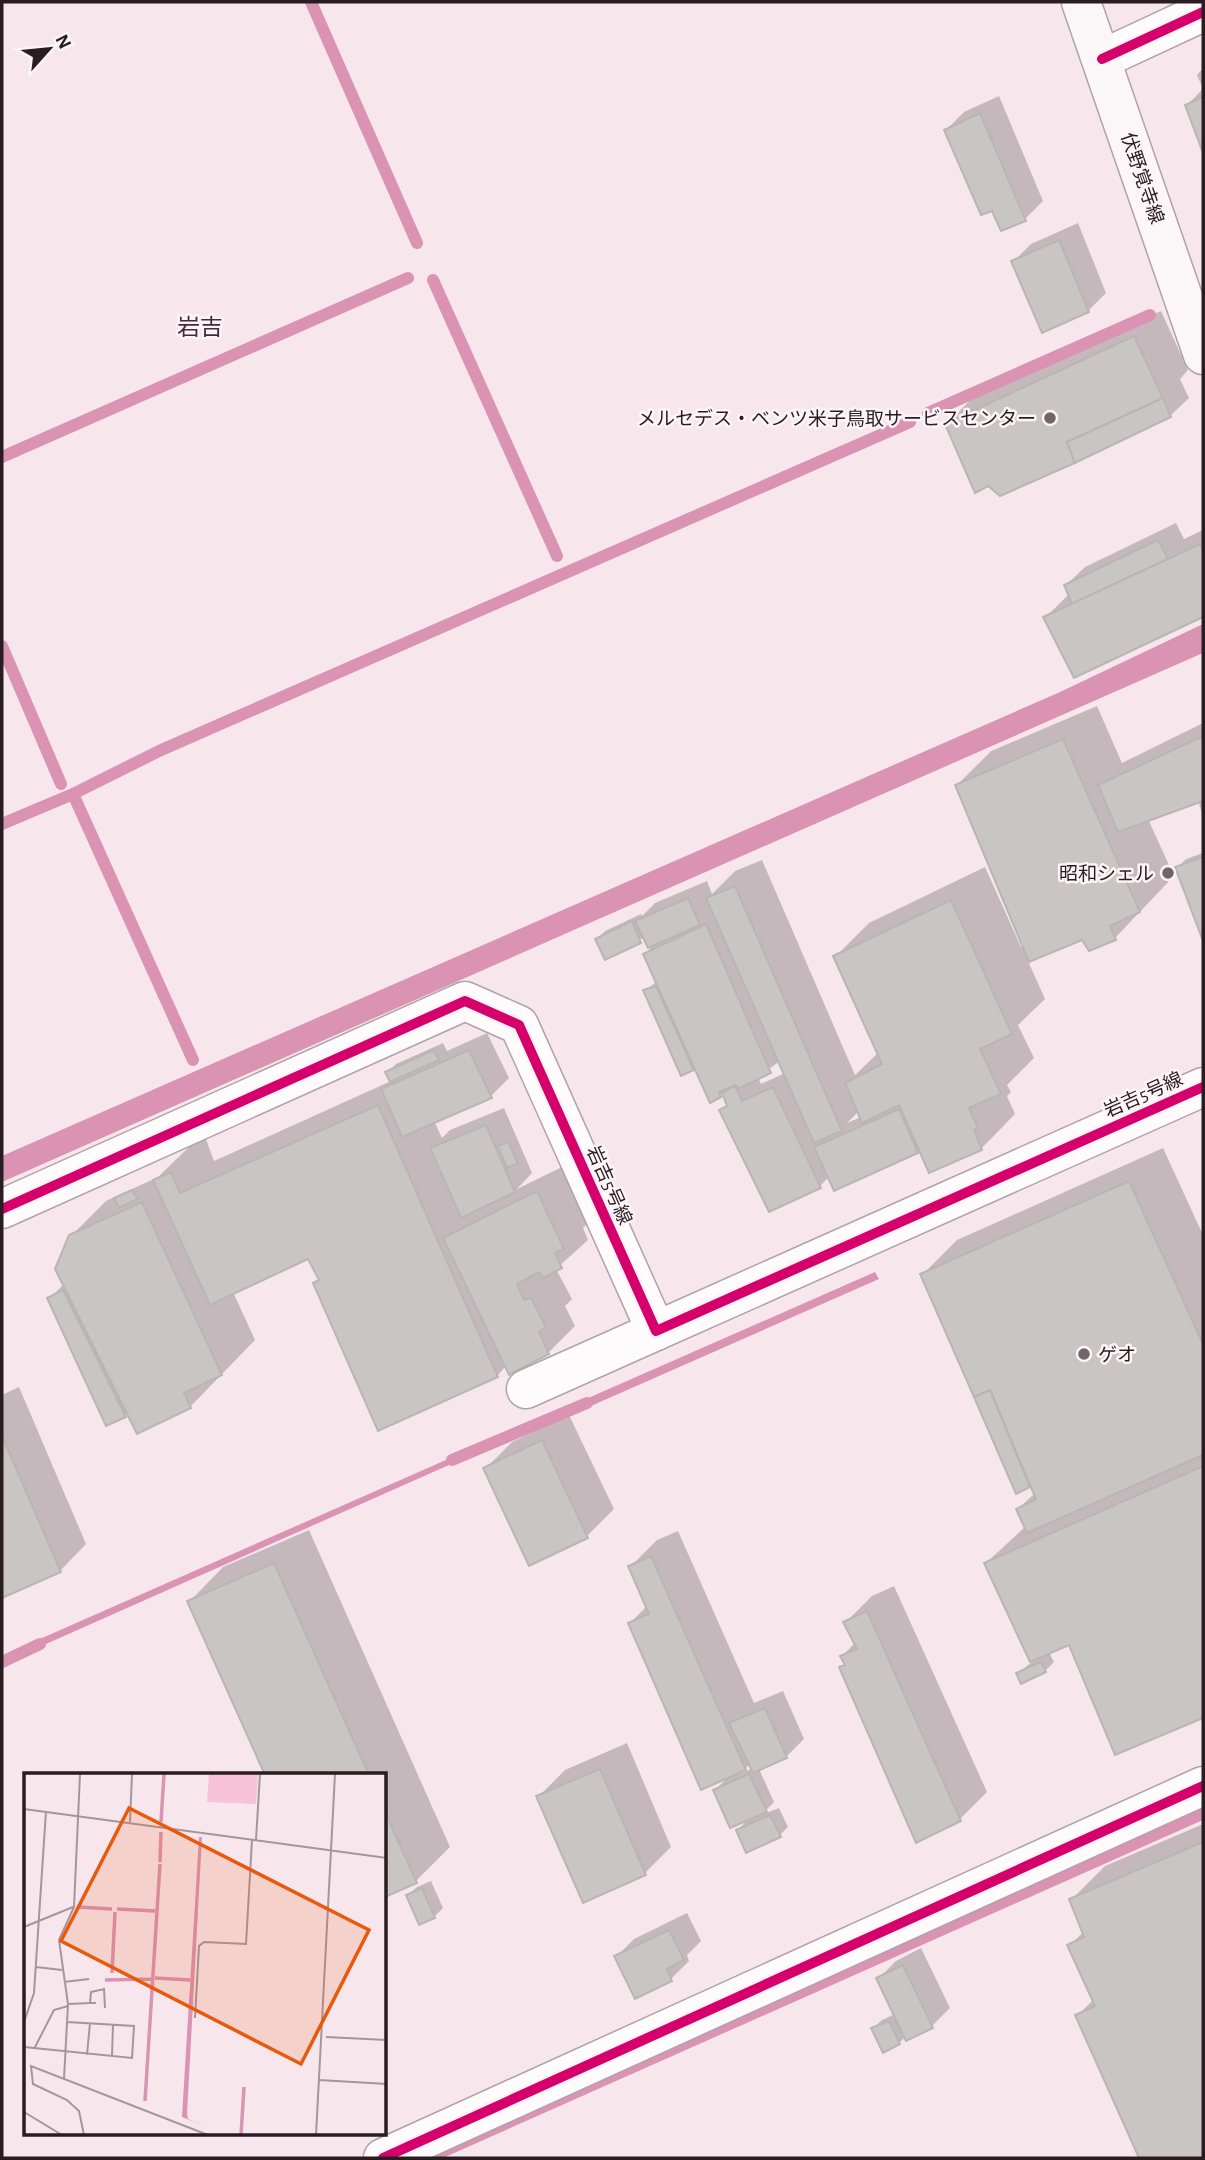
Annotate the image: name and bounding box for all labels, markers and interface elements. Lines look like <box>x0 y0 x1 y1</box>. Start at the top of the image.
north arrow <box>14 14 84 84</box>
text: N <box>51 32 74 52</box>
street label: 伏野覚寺線 <box>1117 130 1167 227</box>
district label: 岩吉 <box>177 315 223 340</box>
place label: メルセデス・ベンツ米子鳥取サービスセンター <box>637 408 1036 429</box>
marker: メルセデス・ベンツ米子鳥取サービスセンター <box>1042 410 1058 426</box>
place label: 昭和シェル <box>1059 864 1154 884</box>
marker: 昭和シェル <box>1160 865 1176 881</box>
street label: 岩吉5号線 <box>1101 1068 1186 1121</box>
street label: 岩吉5号線 <box>583 1143 636 1228</box>
place label: ゲオ <box>1098 1345 1136 1365</box>
marker: ゲオ <box>1076 1346 1092 1362</box>
inset map <box>24 1773 387 2136</box>

